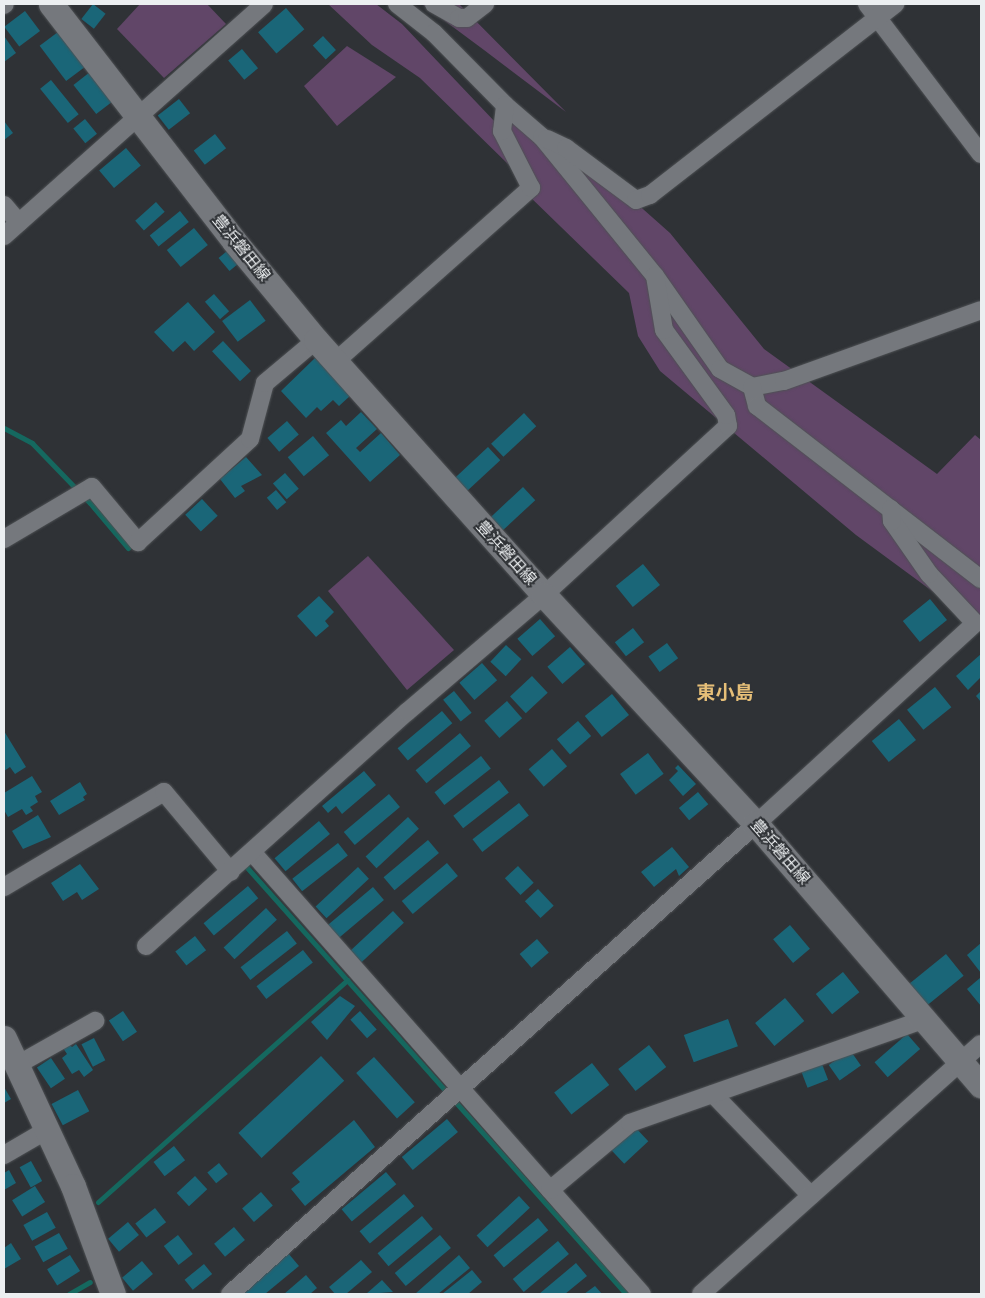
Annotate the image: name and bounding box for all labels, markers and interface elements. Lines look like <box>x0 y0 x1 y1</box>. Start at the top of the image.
street label: 豊浜磐田線 <box>208 211 274 285</box>
street label: 豊浜磐田線 <box>472 517 540 589</box>
district label: 東小島 <box>697 683 753 705</box>
street label: 豊浜磐田線 <box>747 816 813 888</box>

